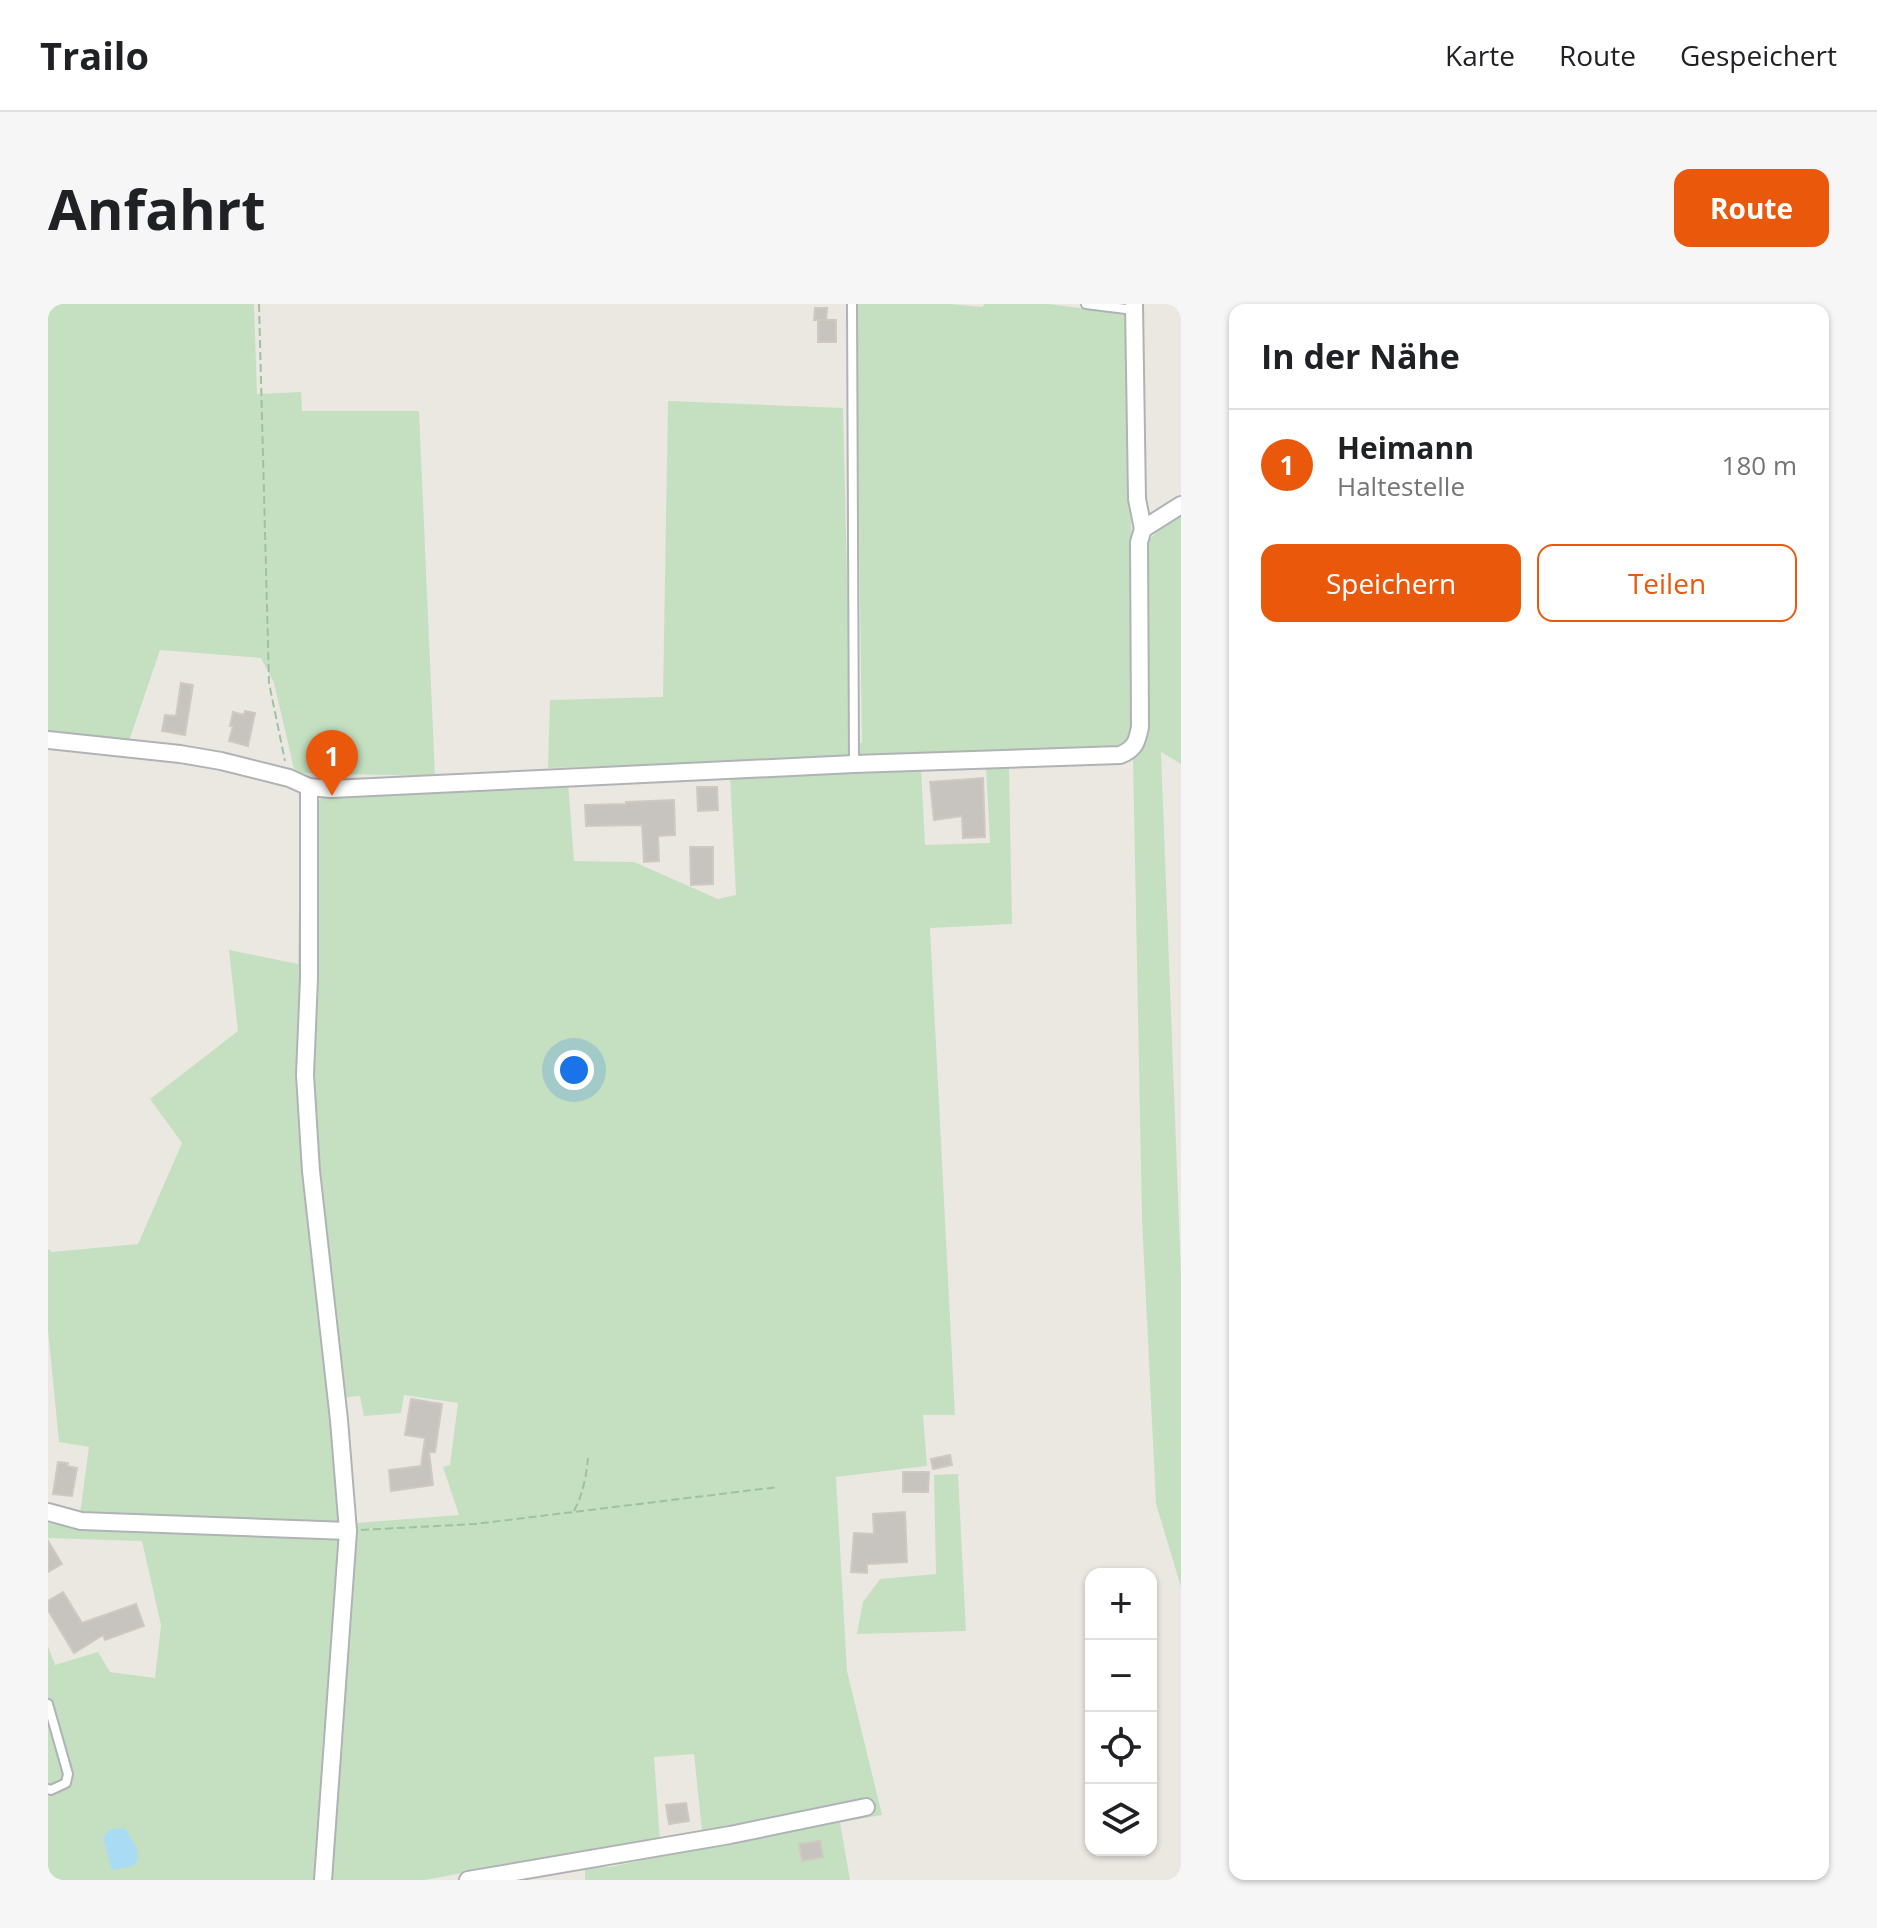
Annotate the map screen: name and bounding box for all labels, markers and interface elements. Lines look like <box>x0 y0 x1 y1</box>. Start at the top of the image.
text: Trailo <box>40 29 149 81</box>
text: Karte <box>1445 36 1515 74</box>
text: Route <box>1559 36 1636 74</box>
text: Gespeichert <box>1680 36 1837 74</box>
button: Route <box>1674 169 1829 247</box>
text: Anfahrt <box>48 170 266 246</box>
text: In der Nähe <box>1261 333 1460 379</box>
text: Heimann <box>1337 427 1474 468</box>
text: 1 <box>1280 447 1294 483</box>
text: 180 m <box>1722 447 1797 483</box>
text: Haltestelle <box>1337 468 1465 504</box>
button: Speichern <box>1261 544 1521 622</box>
button: Teilen <box>1537 544 1797 622</box>
pin: 1 <box>306 730 358 796</box>
your location <box>554 1050 594 1090</box>
map controls <box>1085 1568 1157 1856</box>
button: + <box>1085 1568 1157 1640</box>
button: − <box>1085 1640 1157 1712</box>
button: locate <box>1085 1712 1157 1784</box>
button: layers <box>1085 1784 1157 1856</box>

